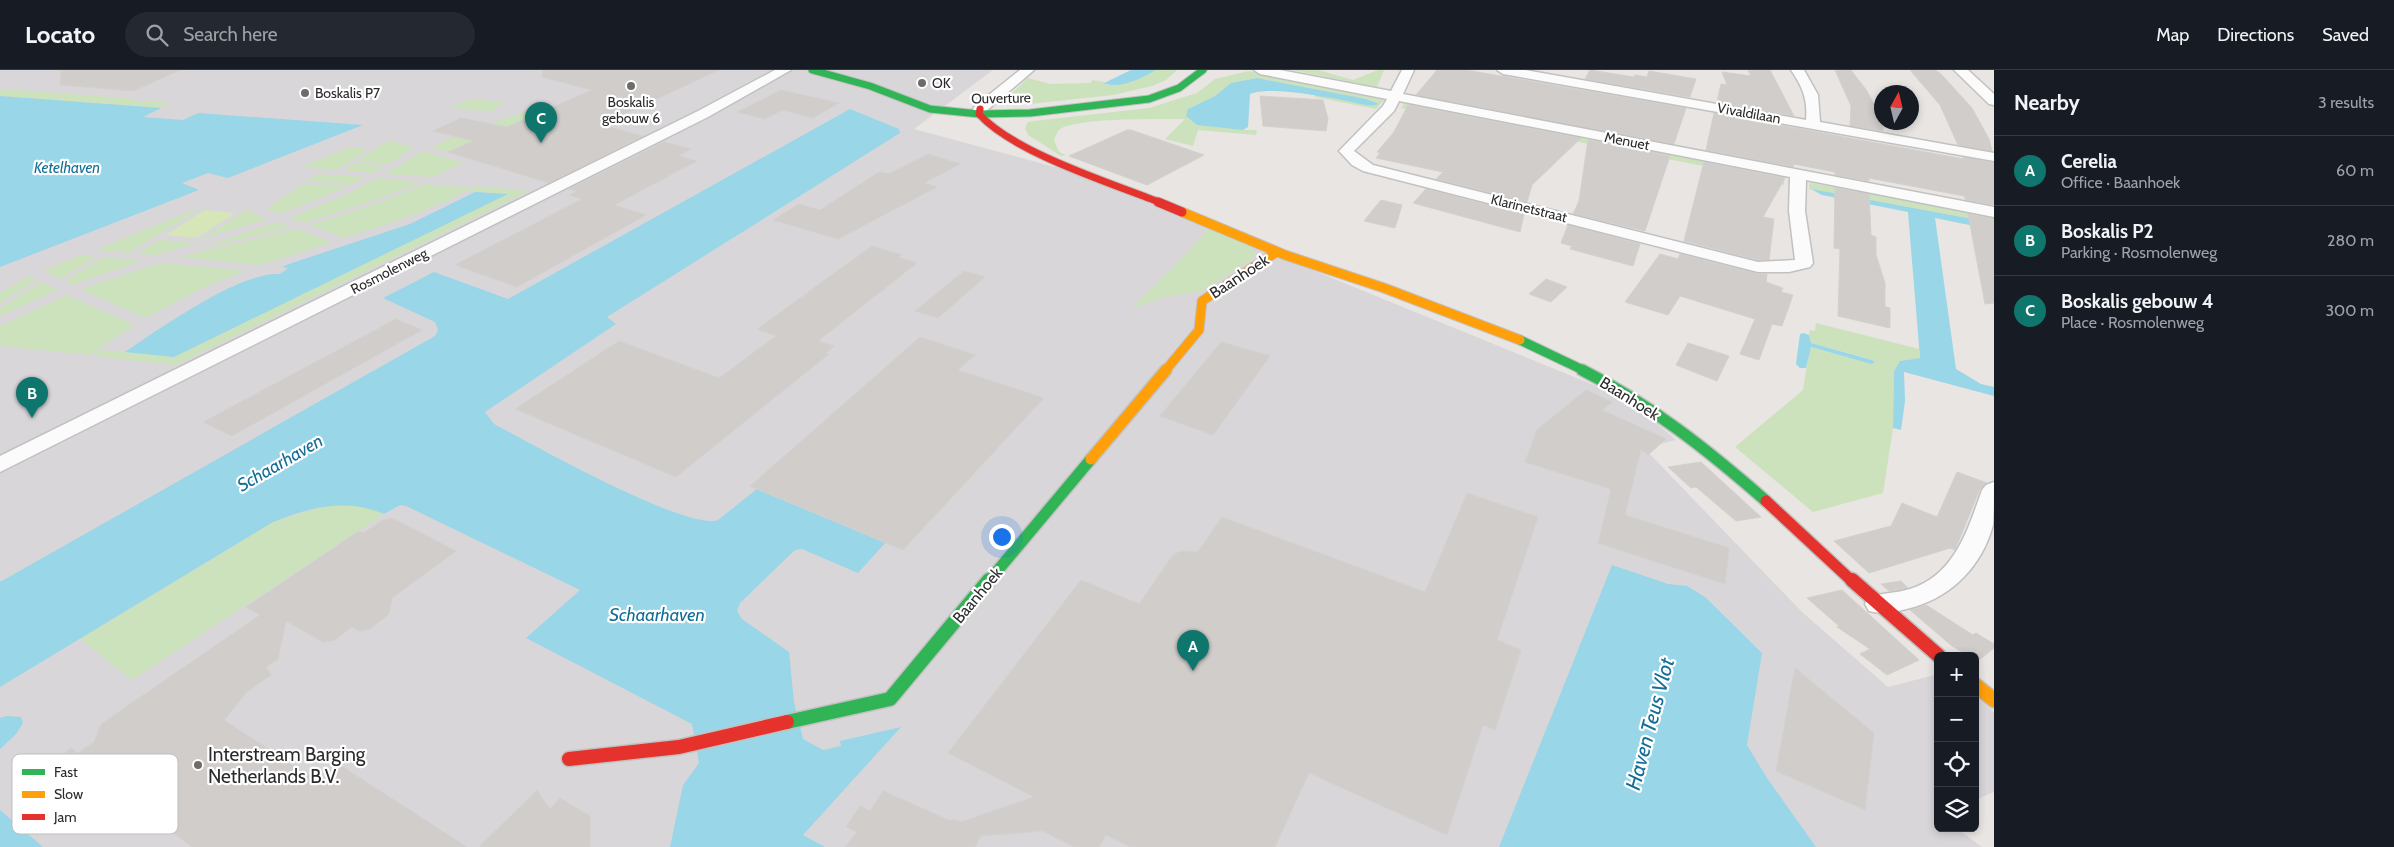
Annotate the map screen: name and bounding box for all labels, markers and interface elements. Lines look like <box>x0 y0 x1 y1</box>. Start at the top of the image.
search box <box>125 12 475 57</box>
text: Locato <box>25 20 95 49</box>
icon: search <box>143 21 171 49</box>
text: Search here <box>183 23 278 46</box>
text: Map <box>2156 24 2189 46</box>
text: Directions <box>2217 24 2294 46</box>
text: Saved <box>2322 24 2369 46</box>
place label: OK <box>932 74 951 92</box>
marker: OK <box>916 77 928 89</box>
marker: Boskalis gebouw 6 <box>625 80 637 92</box>
place label: Boskalis P7 <box>315 84 380 102</box>
north arrow <box>1874 85 1919 130</box>
marker: Boskalis P7 <box>299 87 311 99</box>
street label: Ouverture <box>971 88 1031 108</box>
text: Nearby <box>2014 90 2080 115</box>
place label: Boskalis gebouw 6 <box>602 93 660 127</box>
text: 3 results <box>2318 93 2374 112</box>
street label: Vivaldilaan <box>1716 99 1782 127</box>
pin: C <box>525 102 557 143</box>
street label: Menuet <box>1603 128 1651 154</box>
text: Cerelia <box>2061 150 2117 173</box>
water label: Ketelhaven <box>34 159 100 177</box>
text: A <box>2025 161 2035 180</box>
text: 60 m <box>2336 161 2374 180</box>
text: Office · Baanhoek <box>2061 173 2180 192</box>
street label: Klarinetstraat <box>1489 190 1569 226</box>
text: Boskalis P2 <box>2061 220 2154 243</box>
text: B <box>2025 231 2035 250</box>
text: 280 m <box>2327 231 2374 250</box>
street label: Rosmolenweg <box>347 243 431 298</box>
text: Parking · Rosmolenweg <box>2061 243 2217 262</box>
street label: Baanhoek <box>1206 250 1273 303</box>
text: Boskalis gebouw 4 <box>2061 290 2213 313</box>
text: C <box>2025 301 2035 320</box>
text: 300 m <box>2325 301 2374 320</box>
text: Place · Rosmolenweg <box>2061 313 2204 332</box>
street label: Baanhoek <box>1596 373 1664 425</box>
pin: B <box>16 377 48 418</box>
water label: Schaarhaven <box>233 430 327 496</box>
your location <box>989 524 1015 550</box>
street label: Baanhoek <box>949 563 1007 627</box>
water label: Schaarhaven <box>609 604 705 626</box>
pin: A <box>1177 630 1209 671</box>
map controls <box>1934 652 1979 832</box>
button: + <box>1934 652 1979 697</box>
water label: Haven Teus Vlot <box>1620 655 1679 793</box>
button: − <box>1934 697 1979 742</box>
button: locate <box>1934 742 1979 787</box>
place label: Interstream Barging Netherlands B.V. <box>208 743 366 788</box>
legend <box>12 754 178 834</box>
marker: Interstream Barging Netherlands B.V. <box>192 759 204 771</box>
text: Fast <box>54 763 78 781</box>
text: Slow <box>54 785 83 803</box>
button: layers <box>1934 787 1979 832</box>
text: Jam <box>53 808 76 826</box>

